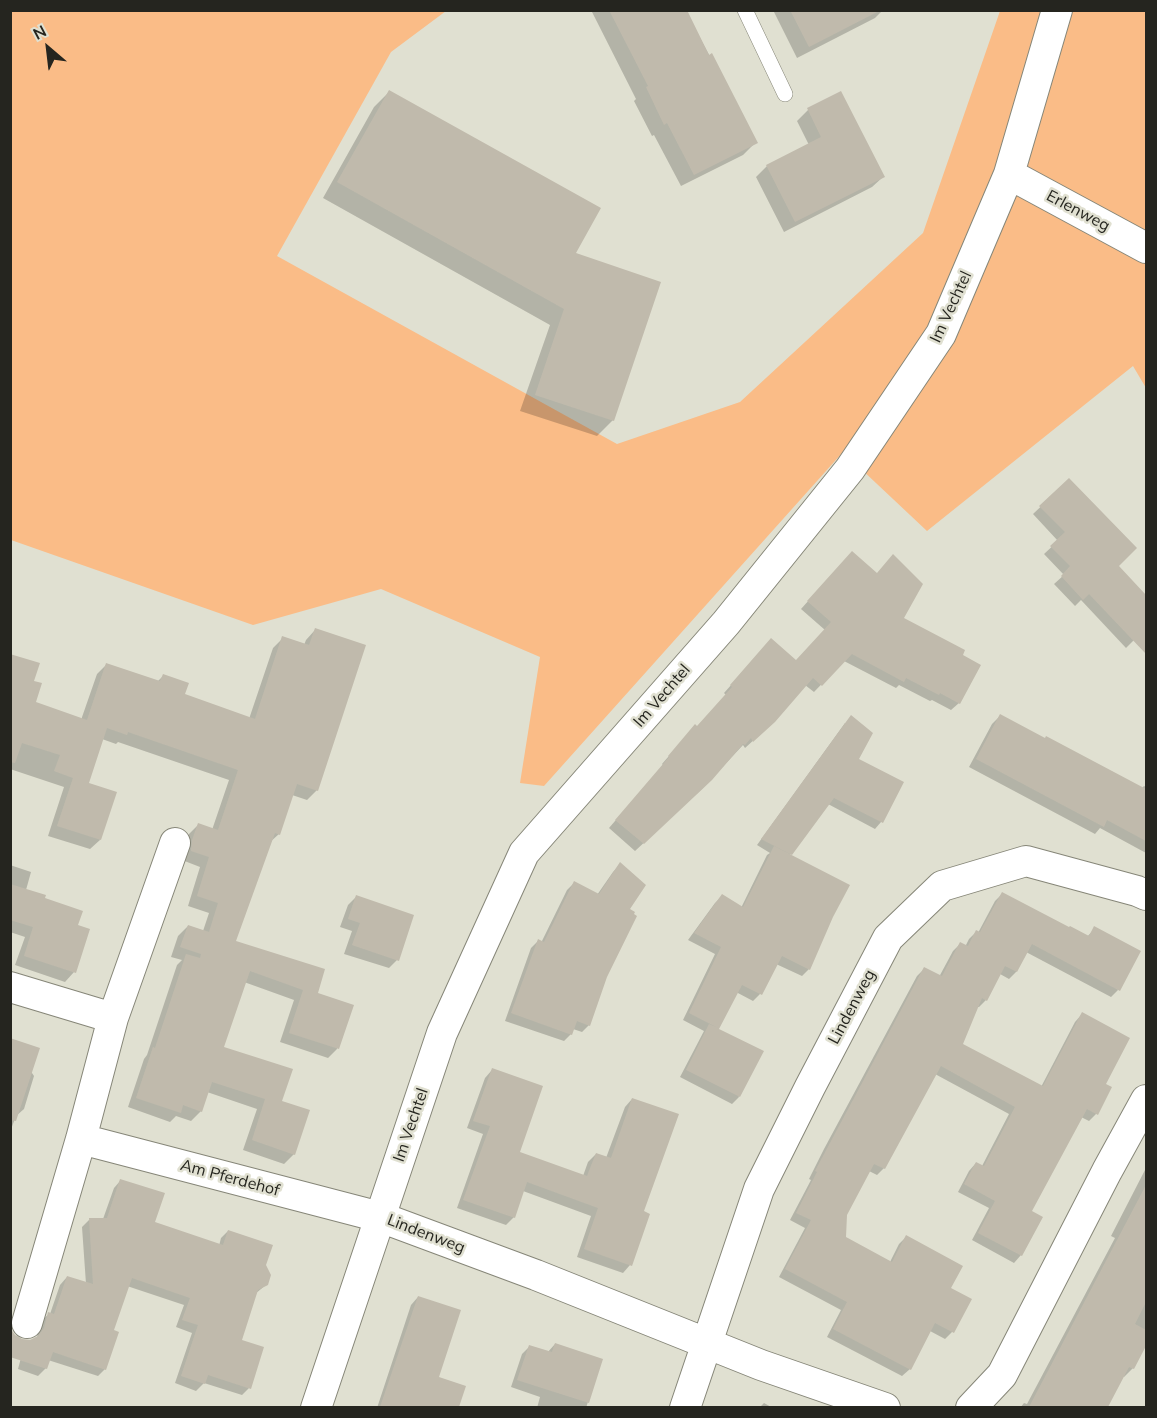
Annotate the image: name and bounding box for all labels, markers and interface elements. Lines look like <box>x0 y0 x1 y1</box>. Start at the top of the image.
north arrow <box>18 18 78 78</box>
text: N <box>30 20 50 44</box>
street label: Erlenweg <box>1043 186 1113 236</box>
street label: Im Vechtel <box>926 268 976 346</box>
street label: Im Vechtel <box>630 661 694 731</box>
street label: Lindenweg <box>824 966 880 1048</box>
street label: Im Vechtel <box>389 1086 433 1164</box>
street label: Am Pferdehof <box>178 1156 282 1200</box>
street label: Lindenweg <box>384 1210 468 1258</box>

